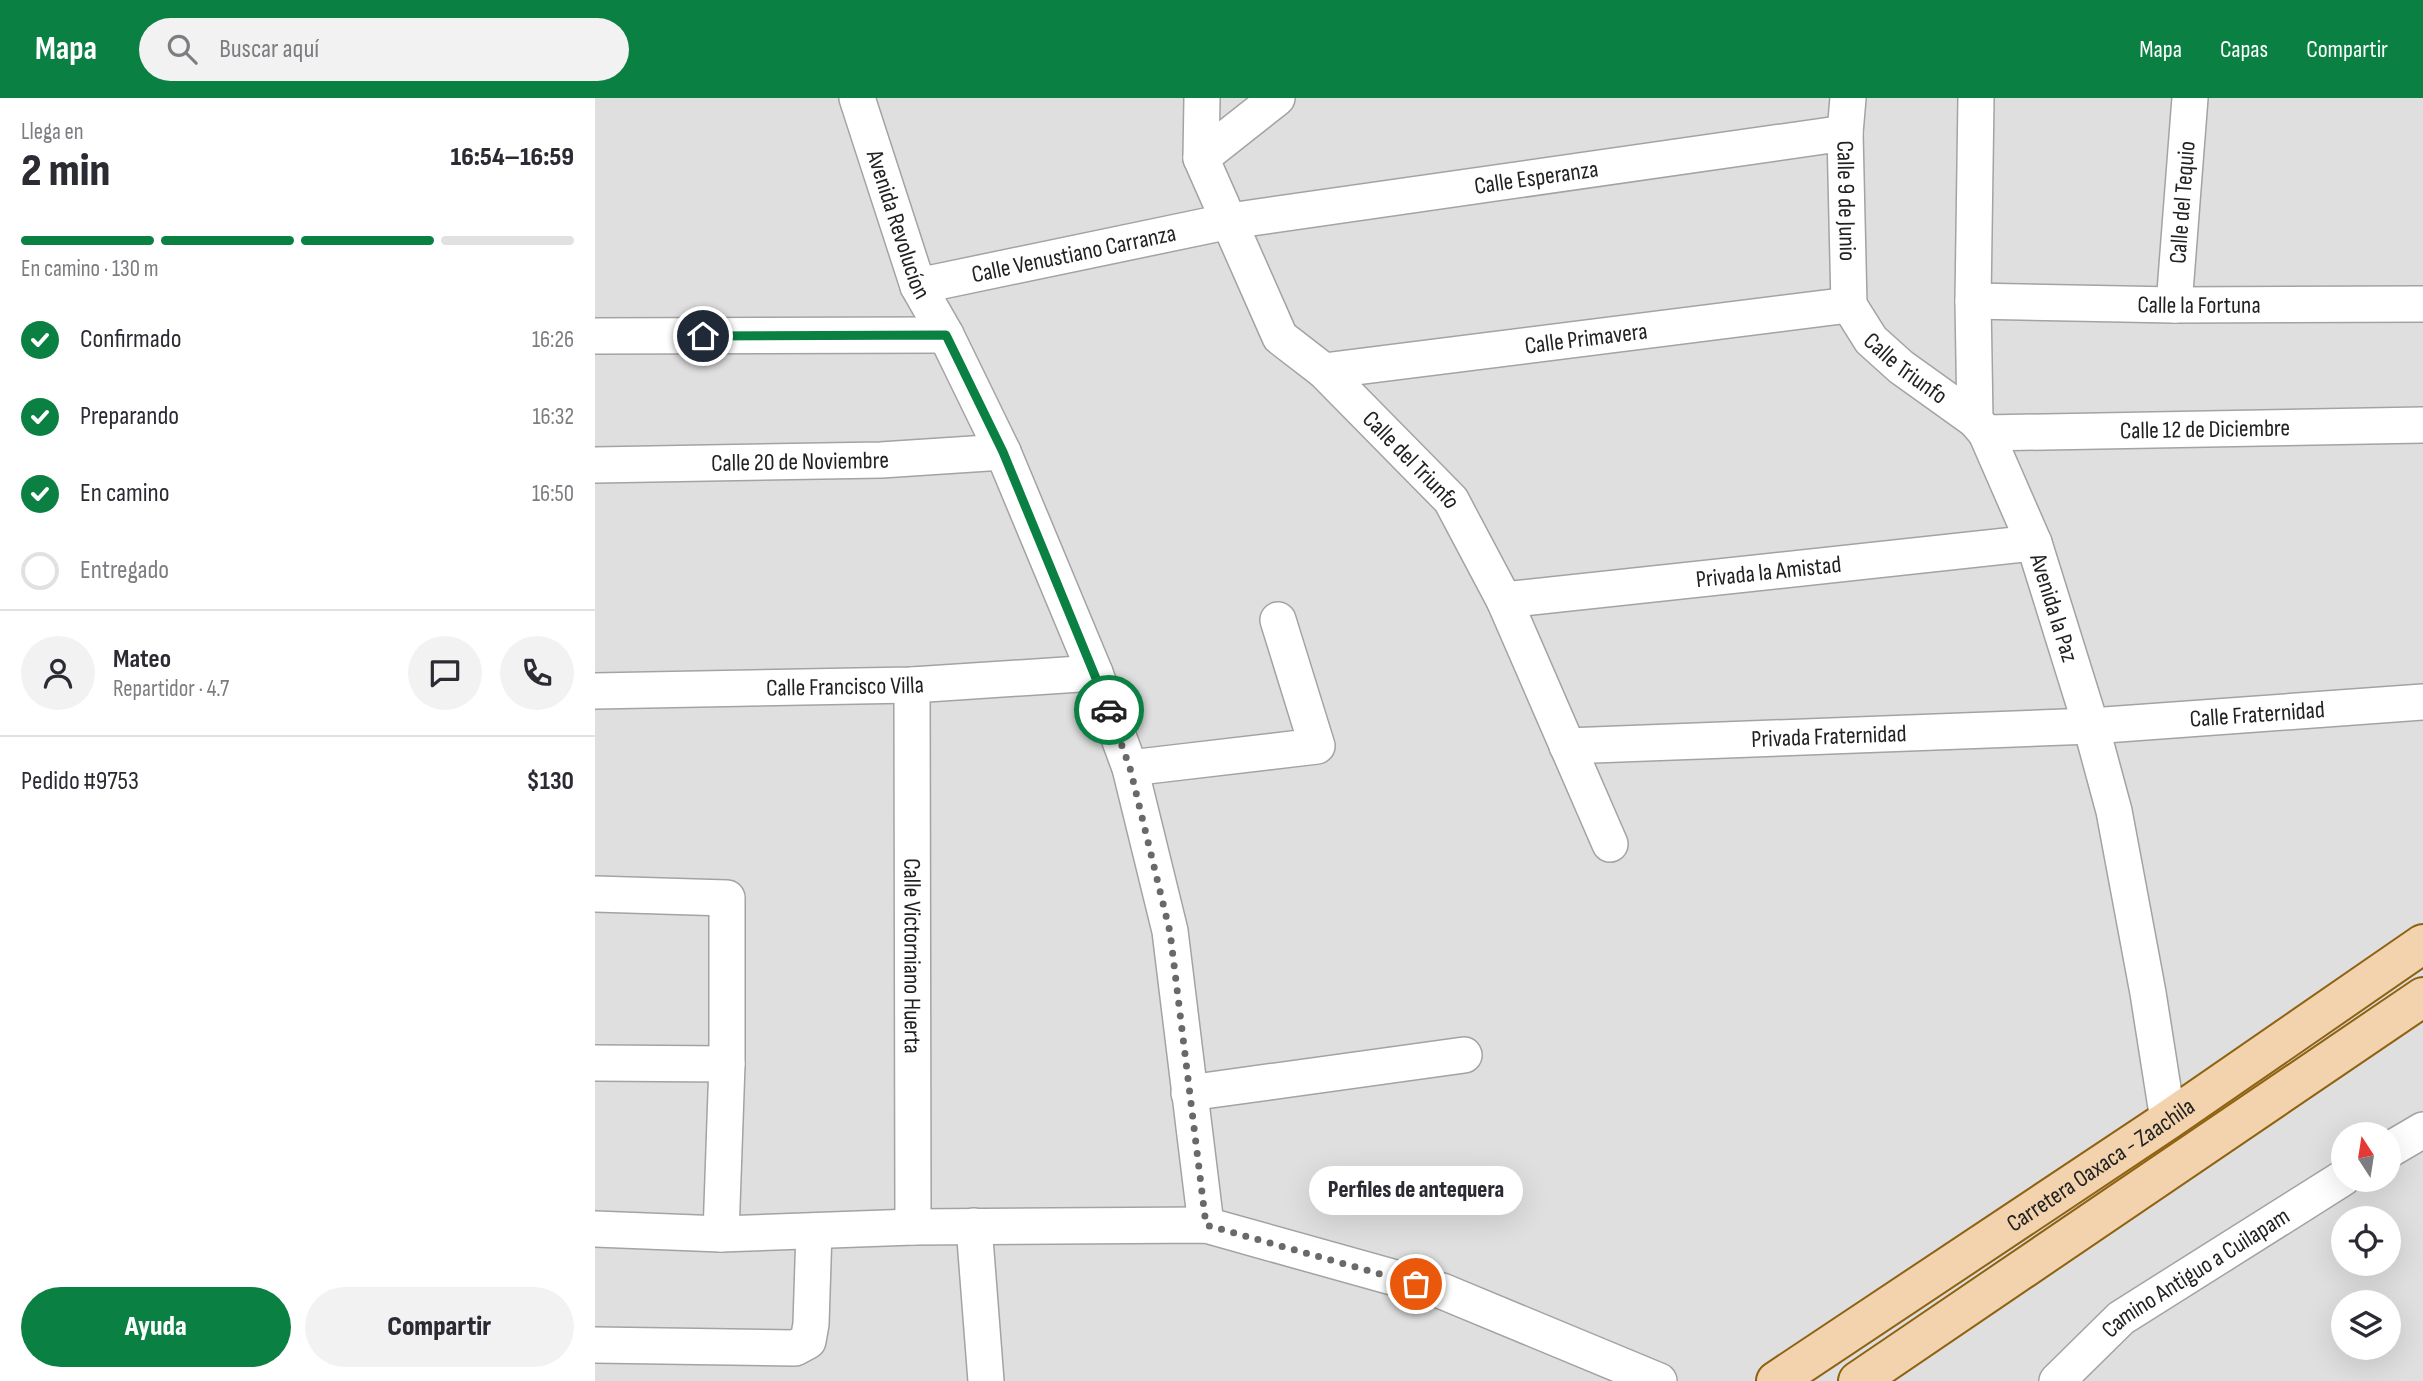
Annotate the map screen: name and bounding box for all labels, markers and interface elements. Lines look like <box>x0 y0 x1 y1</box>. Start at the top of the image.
search box <box>139 18 629 81</box>
text: Mapa <box>35 29 97 69</box>
icon: search <box>163 30 201 68</box>
text: Buscar aquí <box>219 34 319 65</box>
text: Mapa <box>2139 35 2182 64</box>
text: Capas <box>2220 35 2268 64</box>
text: Compartir <box>2306 35 2388 64</box>
text: Llega en <box>21 118 84 146</box>
street label: Calle 9 de Junio <box>1830 140 1862 261</box>
street label: Calle del Tequio <box>2163 140 2202 265</box>
text: 16:54–16:59 <box>451 142 574 173</box>
text: 2 min <box>21 144 110 199</box>
street label: Avenida Revolucíon <box>860 146 936 305</box>
street label: Calle Esperanza <box>1472 154 1600 201</box>
street label: Calle Venustiano Carranza <box>969 219 1179 289</box>
text: En camino · 130 m <box>21 255 158 283</box>
street label: Calle la Fortuna <box>2137 290 2261 320</box>
pin <box>673 306 733 366</box>
street label: Calle Primavera <box>1523 316 1649 361</box>
icon: home <box>684 317 722 355</box>
icon: check <box>21 321 59 359</box>
text: Confirmado <box>80 324 181 355</box>
text: 16:26 <box>532 326 574 354</box>
street label: Calle Triunfo <box>1857 326 1953 411</box>
icon: check <box>21 398 59 436</box>
text: Preparando <box>80 401 179 432</box>
text: 16:32 <box>532 403 574 431</box>
street label: Calle del Triunfo <box>1356 405 1467 513</box>
street label: Calle 12 de Diciembre <box>2120 413 2290 446</box>
street label: Calle 20 de Noviembre <box>711 446 890 478</box>
icon: check <box>21 475 59 513</box>
text: En camino <box>80 478 170 509</box>
text: 16:50 <box>532 480 574 508</box>
street label: Avenida la Paz <box>2023 549 2084 666</box>
street label: Privada la Amistad <box>1694 550 1843 594</box>
text: Entregado <box>80 555 169 586</box>
button: person <box>21 636 95 710</box>
button: chat <box>408 636 482 710</box>
button: phone <box>500 636 574 710</box>
text: Mateo <box>113 644 171 675</box>
street label: Calle Francisco Villa <box>766 670 925 703</box>
text: Repartidor · 4.7 <box>113 675 229 703</box>
courier <box>1074 675 1144 745</box>
icon: car <box>1090 691 1128 729</box>
street label: Calle Fraternidad <box>2189 695 2326 734</box>
street label: Privada Fraternidad <box>1751 719 1907 754</box>
text: Pedido #9753 <box>21 766 139 797</box>
text: $130 <box>526 766 574 797</box>
street label: Calle Victorniano Huerta <box>897 858 927 1054</box>
street label: Carretera Oaxaca - Zaachila <box>2001 1092 2200 1238</box>
north arrow <box>2331 1122 2401 1192</box>
map controls <box>2331 1122 2401 1360</box>
callout: Perfiles de antequera <box>1309 1165 1523 1214</box>
text: Perfiles de antequera <box>1328 1176 1504 1204</box>
street label: Camino Antiguo a Cuilapam <box>2096 1201 2295 1344</box>
button: locate <box>2331 1206 2401 1276</box>
pin <box>1386 1254 1446 1314</box>
icon: bag <box>1397 1265 1435 1303</box>
button: Ayuda <box>21 1287 291 1367</box>
button: Compartir <box>305 1287 574 1367</box>
button: layers <box>2331 1290 2401 1360</box>

